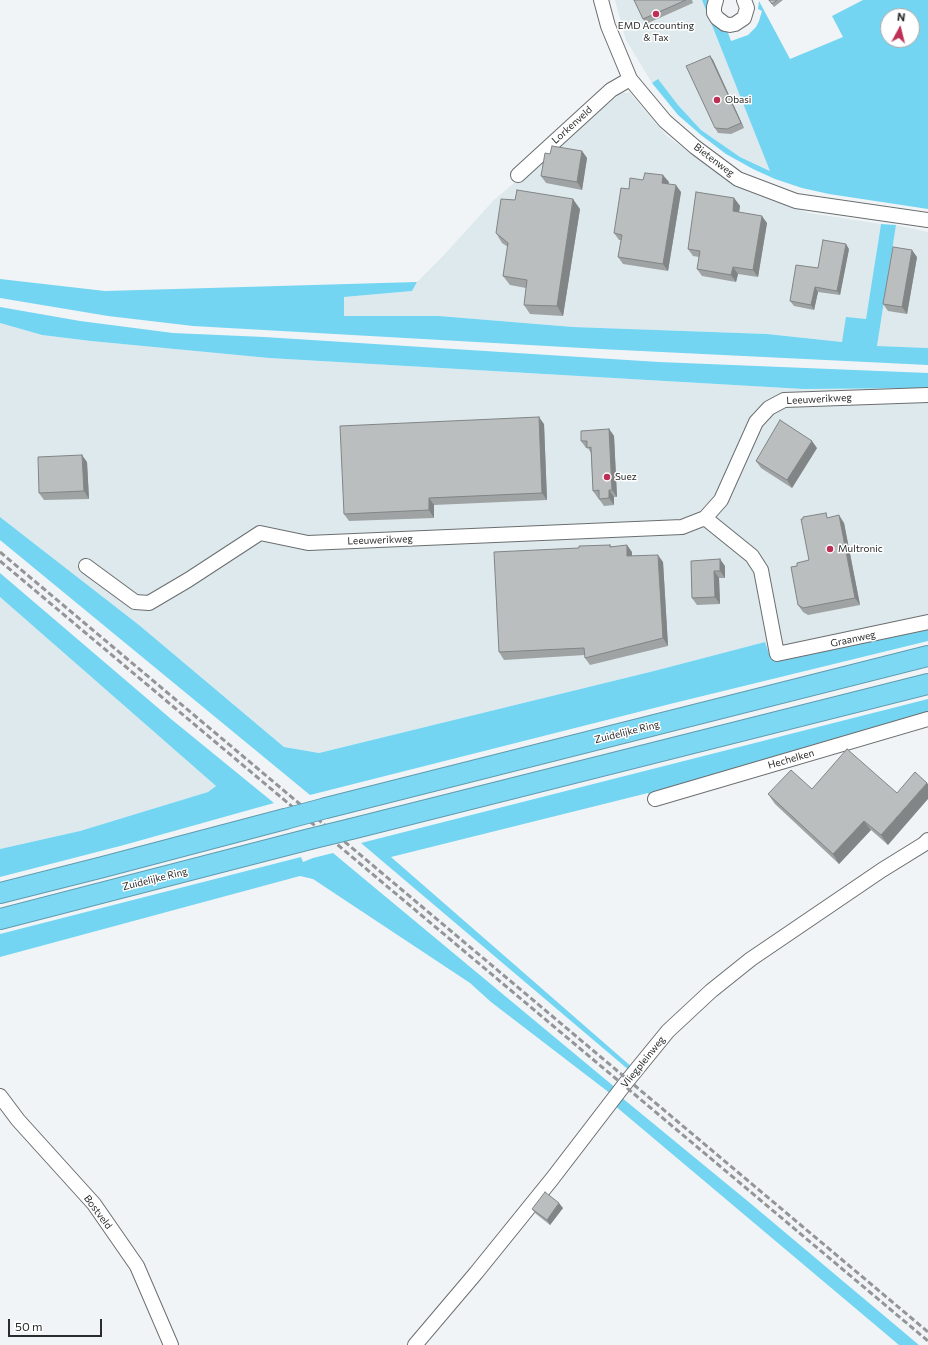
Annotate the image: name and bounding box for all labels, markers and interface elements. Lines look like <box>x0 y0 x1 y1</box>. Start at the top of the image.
north arrow <box>880 8 920 48</box>
marker: EMD Accounting & Tax <box>651 9 661 19</box>
text: N <box>896 10 906 24</box>
place label: EMD Accounting & Tax <box>618 20 694 44</box>
place label: Obasi <box>725 94 751 106</box>
marker: Obasi <box>712 95 722 105</box>
street label: Lorkenveld <box>549 104 595 146</box>
street label: Bietenweg <box>691 141 737 179</box>
street label: Leeuwerikweg <box>786 391 852 407</box>
place label: Suez <box>615 471 637 483</box>
marker: Suez <box>602 472 612 482</box>
street label: Leeuwerikweg <box>347 533 413 547</box>
place label: Multronic <box>838 543 883 555</box>
marker: Multronic <box>825 544 835 554</box>
street label: Graanweg <box>829 628 877 650</box>
street label: Zuidelijke Ring <box>593 718 661 746</box>
street label: Hechelken <box>767 747 815 771</box>
street label: Zuidelijke Ring <box>121 865 189 893</box>
street label: Vliegpleinweg <box>618 1034 668 1090</box>
street label: Bostveld <box>81 1193 115 1231</box>
scale bar <box>10 1311 104 1337</box>
text: 50 m <box>15 1319 43 1333</box>

